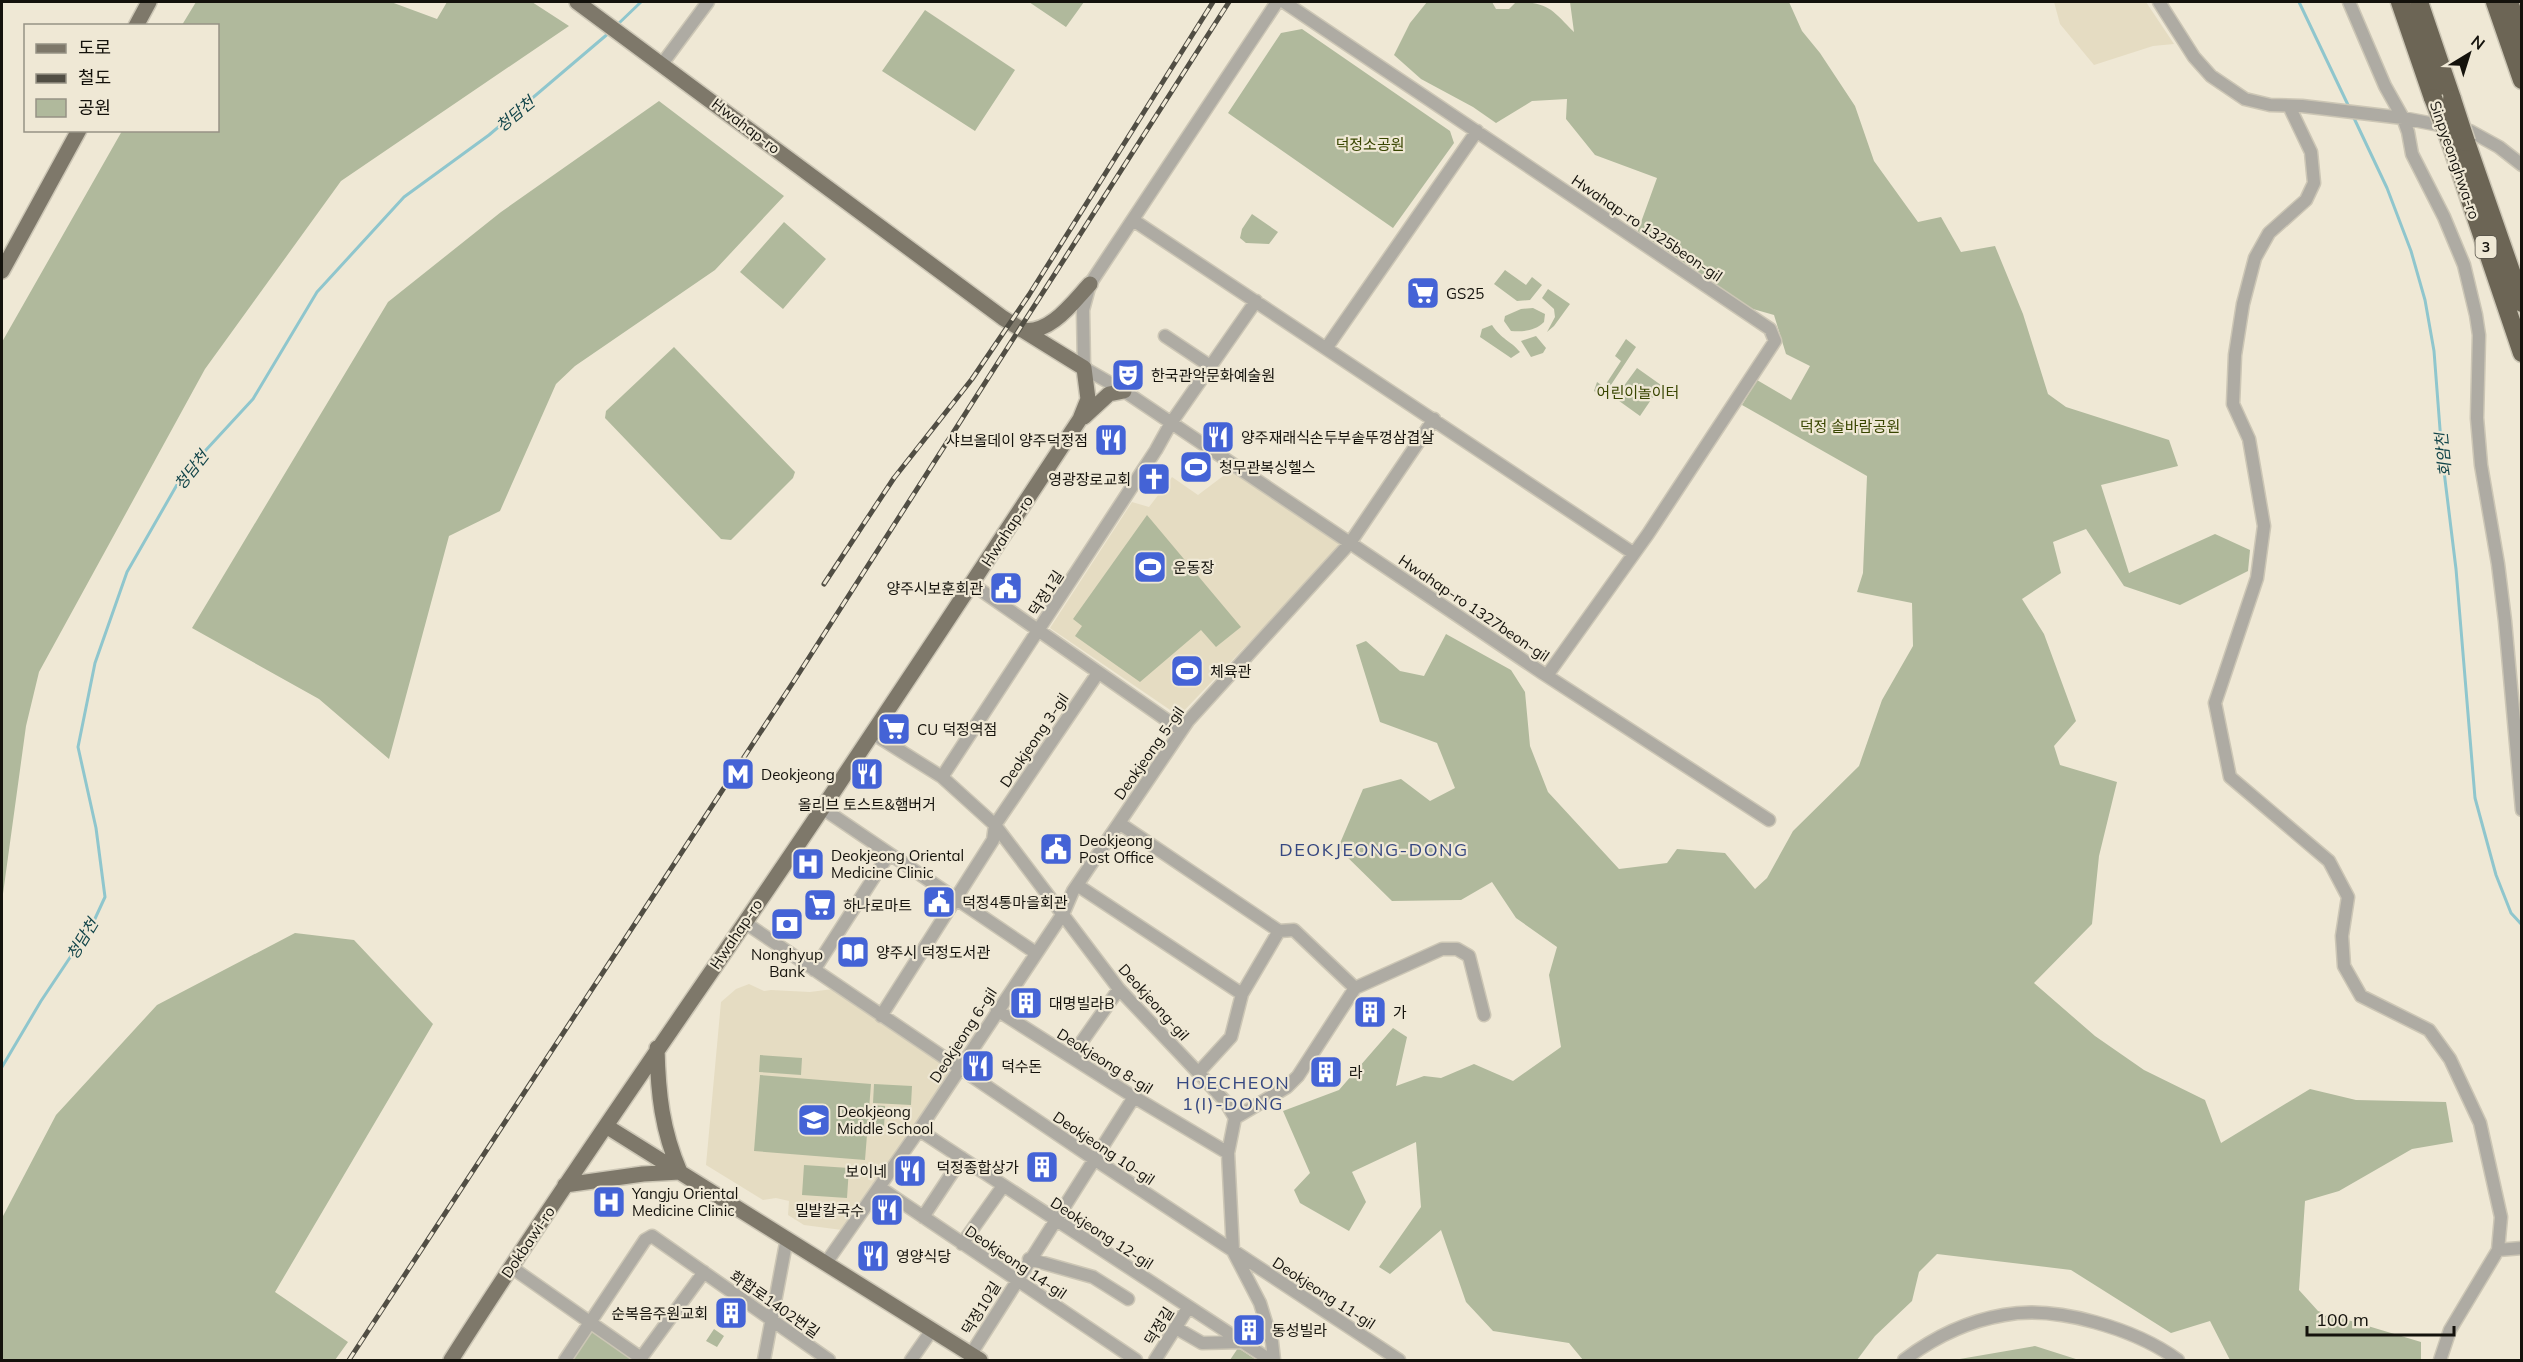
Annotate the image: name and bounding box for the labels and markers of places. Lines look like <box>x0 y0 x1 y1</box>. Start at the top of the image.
supermarket icon: GS25 <box>1405 275 1441 311</box>
place label: GS25 <box>1446 284 1484 303</box>
theatre icon: 한국관악문화예술원 <box>1110 357 1146 393</box>
place label: 한국관악문화예술원 <box>1151 366 1275 385</box>
restaurant icon: 양주재래식손두부솥뚜껑삼겹살 <box>1200 419 1236 455</box>
restaurant icon: 샤브올데이 양주덕정점 <box>1093 422 1129 458</box>
place label: 양주재래식손두부솥뚜껑삼겹살 <box>1241 428 1434 447</box>
place label: 샤브올데이 양주덕정점 <box>946 431 1088 450</box>
sports icon: 청무관복싱헬스 <box>1178 449 1214 485</box>
place label: 청무관복싱헬스 <box>1219 458 1316 477</box>
church icon: 영광장로교회 <box>1136 461 1172 497</box>
place label: 영광장로교회 <box>1048 470 1131 489</box>
sports icon: 운동장 <box>1132 549 1168 585</box>
place label: 운동장 <box>1173 558 1215 577</box>
public building icon: 양주시보훈회관 <box>988 570 1024 606</box>
place label: 양주시보훈회관 <box>886 579 983 598</box>
sports icon: 체육관 <box>1169 653 1205 689</box>
place label: 체육관 <box>1210 662 1252 681</box>
supermarket icon: CU 덕정역점 <box>876 711 912 747</box>
place label: CU 덕정역점 <box>917 720 997 739</box>
metro station icon: Deokjeong <box>720 756 756 792</box>
restaurant icon: 올리브 토스트&햄버거 <box>849 756 885 792</box>
place label: Deokjeong <box>761 765 835 784</box>
place label: 올리브 토스트&햄버거 <box>798 795 936 814</box>
public building icon: Deokjeong Post Office <box>1038 831 1074 867</box>
place label: Deokjeong Post Office <box>1079 831 1154 867</box>
hospital icon: Deokjeong Oriental Medicine Clinic <box>790 846 826 882</box>
place label: Deokjeong Oriental Medicine Clinic <box>831 846 964 882</box>
public building icon: 덕정4통마을회관 <box>921 884 957 920</box>
supermarket icon: 하나로마트 <box>802 887 838 923</box>
place label: 덕정4통마을회관 <box>962 893 1068 912</box>
place label: 하나로마트 <box>843 896 912 915</box>
bank icon: Nonghyup Bank <box>769 906 805 942</box>
library icon: 양주시 덕정도서관 <box>835 934 871 970</box>
place label: 양주시 덕정도서관 <box>876 943 991 962</box>
place label: Nonghyup Bank <box>751 945 823 981</box>
building icon: 대명빌라B <box>1008 985 1044 1021</box>
place label: 대명빌라B <box>1049 994 1114 1013</box>
building icon: 가 <box>1352 994 1388 1030</box>
place label: 가 <box>1393 1003 1407 1022</box>
restaurant icon: 덕수돈 <box>960 1048 996 1084</box>
building icon: 라 <box>1308 1054 1344 1090</box>
place label: 덕수돈 <box>1001 1057 1042 1076</box>
place label: 라 <box>1349 1063 1363 1082</box>
school or university icon: Deokjeong Middle School <box>796 1102 832 1138</box>
place label: Deokjeong Middle School <box>837 1102 933 1138</box>
building icon: 덕정종합상가 <box>1024 1149 1060 1185</box>
restaurant icon: 보이네 <box>892 1153 928 1189</box>
place label: 덕정종합상가 <box>936 1158 1019 1177</box>
place label: 보이네 <box>846 1162 887 1181</box>
hospital icon: Yangju Oriental Medicine Clinic <box>591 1184 627 1220</box>
place label: Yangju Oriental Medicine Clinic <box>631 1184 738 1220</box>
restaurant icon: 밀밭칼국수 <box>869 1192 905 1228</box>
place label: 밀밭칼국수 <box>795 1201 864 1220</box>
restaurant icon: 영양식당 <box>855 1238 891 1274</box>
place label: 영양식당 <box>896 1247 951 1266</box>
building icon: 순복음주원교회 <box>713 1295 749 1331</box>
place label: 순복음주원교회 <box>611 1304 708 1323</box>
building icon: 동성빌라 <box>1231 1312 1267 1348</box>
place label: 동성빌라 <box>1272 1321 1327 1340</box>

